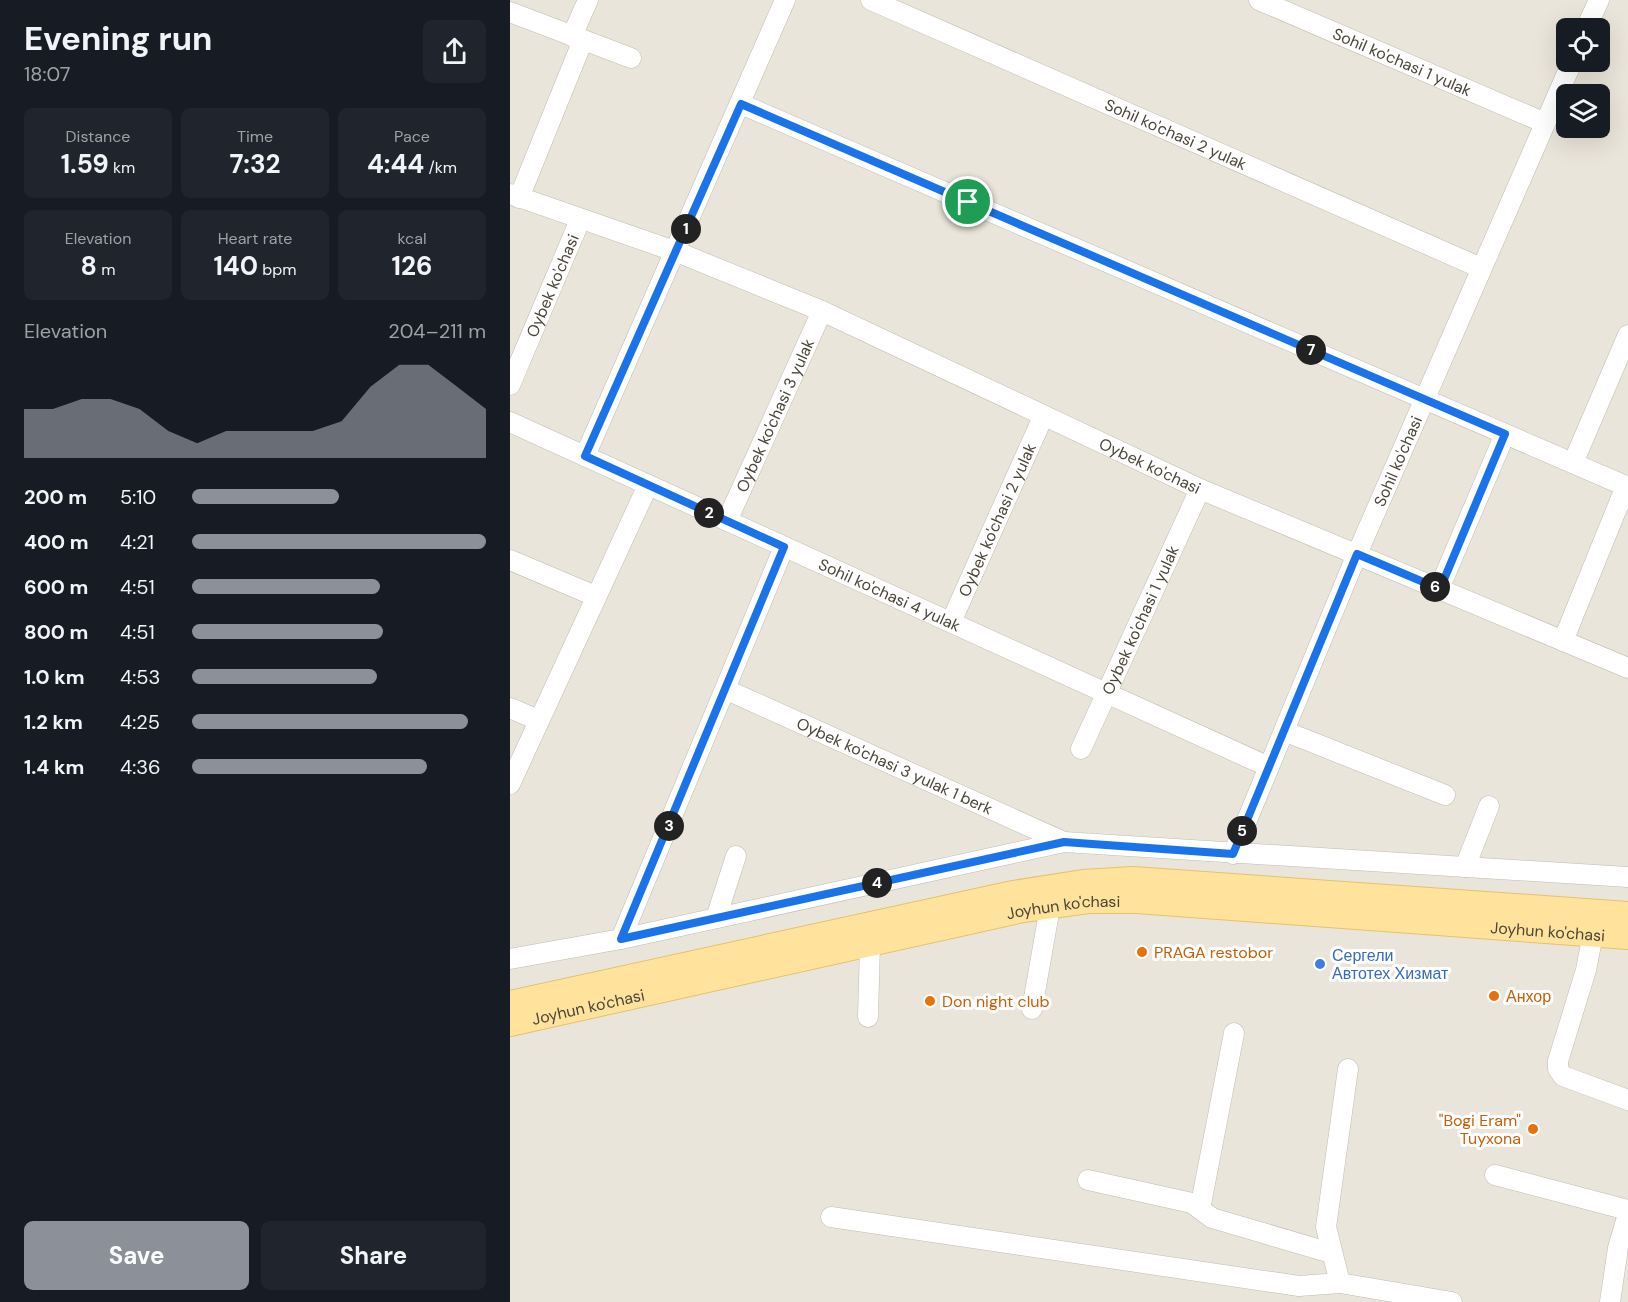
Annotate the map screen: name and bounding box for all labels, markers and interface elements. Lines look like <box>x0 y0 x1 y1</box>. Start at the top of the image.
text: Evening run <box>24 17 212 60</box>
map controls <box>1556 18 1610 138</box>
button: locate <box>1556 18 1610 72</box>
button: share <box>423 20 486 83</box>
street label: Sohil ko'chasi 1 yulak <box>1330 23 1475 101</box>
text: 18:07 <box>24 61 71 87</box>
button: layers <box>1556 84 1610 138</box>
street label: Sohil ko'chasi 2 yulak <box>1101 94 1250 175</box>
text: Distance <box>66 126 130 147</box>
text: Time <box>237 126 273 147</box>
text: Pace <box>394 126 430 147</box>
text: 1.59 <box>61 147 109 181</box>
text: 7:32 <box>229 147 281 181</box>
text: 4:44 <box>367 147 424 181</box>
text: km <box>109 157 135 178</box>
text: /km <box>424 157 457 178</box>
pin <box>942 176 993 227</box>
icon: arrive <box>951 185 984 218</box>
pin: 1 <box>671 214 701 244</box>
text: 1 <box>683 218 689 239</box>
text: Elevation <box>65 228 131 249</box>
text: Heart rate <box>218 228 292 249</box>
text: kcal <box>398 228 426 249</box>
street label: Oybek ko'chasi <box>522 231 584 340</box>
text: 8 <box>81 249 97 283</box>
text: 140 <box>213 249 258 283</box>
text: 126 <box>392 249 432 283</box>
text: m <box>97 259 115 280</box>
text: bpm <box>258 259 297 280</box>
text: Elevation <box>24 318 107 344</box>
text: 204–211 m <box>388 318 486 344</box>
street label: Oybek ko'chasi 3 yulak <box>731 335 819 496</box>
pin: 7 <box>1296 335 1326 365</box>
text: 7 <box>1307 339 1315 360</box>
street label: Sohil ko'chasi <box>1369 413 1427 510</box>
street label: Oybek ko'chasi <box>1096 433 1204 499</box>
street label: Oybek ko'chasi 2 yulak <box>954 440 1041 600</box>
text: 200 m <box>24 484 87 510</box>
text: 5:10 <box>120 484 156 510</box>
pin: 2 <box>694 498 724 528</box>
text: 2 <box>704 502 714 523</box>
text: 400 m <box>24 529 89 555</box>
text: 4:21 <box>120 529 154 555</box>
street label: Oybek ko'chasi 1 yulak <box>1097 542 1184 698</box>
street label: Sohil ko'chasi 4 yulak <box>815 554 964 636</box>
pin: 6 <box>1420 572 1450 602</box>
text: 600 m <box>24 574 88 600</box>
text: 4:51 <box>120 574 155 600</box>
text: 6 <box>1430 576 1440 597</box>
text: 800 m <box>24 619 88 645</box>
text: 4:51 <box>120 619 155 645</box>
text: 1.0 km <box>24 664 85 690</box>
text: 4:53 <box>120 664 160 690</box>
text: 1.2 km <box>24 709 83 735</box>
text: 4:25 <box>120 709 160 735</box>
street label: Oybek ko'chasi 3 yulak 1 berk <box>793 713 996 819</box>
text: 1.4 km <box>24 754 84 780</box>
text: 4:36 <box>120 754 161 780</box>
pin: 3 <box>654 811 684 841</box>
text: 3 <box>664 815 674 836</box>
pin: 5 <box>1227 816 1257 846</box>
text: 5 <box>1237 820 1247 841</box>
pin: 4 <box>862 868 892 898</box>
text: 4 <box>872 872 882 893</box>
street label: Joyhun ko'chasi <box>1004 891 1120 924</box>
street label: Joyhun ko'chasi <box>1490 917 1606 946</box>
place label: PRAGA restobor <box>1154 942 1273 963</box>
marker: PRAGA restobor <box>1135 945 1149 959</box>
place label: Сергели Автотех Хизмат <box>1332 945 1449 984</box>
marker: Сергели Автотех Хизмат <box>1313 957 1327 971</box>
street label: Joyhun ko'chasi <box>530 984 646 1030</box>
place label: Анхор <box>1506 986 1551 1007</box>
marker: Анхор <box>1487 989 1501 1003</box>
place label: Don night club <box>942 991 1050 1012</box>
marker: Don night club <box>923 994 937 1008</box>
place label: "Bogi Eram" Tuyxona <box>1439 1110 1521 1149</box>
marker: "Bogi Eram" Tuyxona <box>1526 1122 1540 1136</box>
button: Save <box>24 1221 249 1290</box>
button: Share <box>261 1221 486 1290</box>

